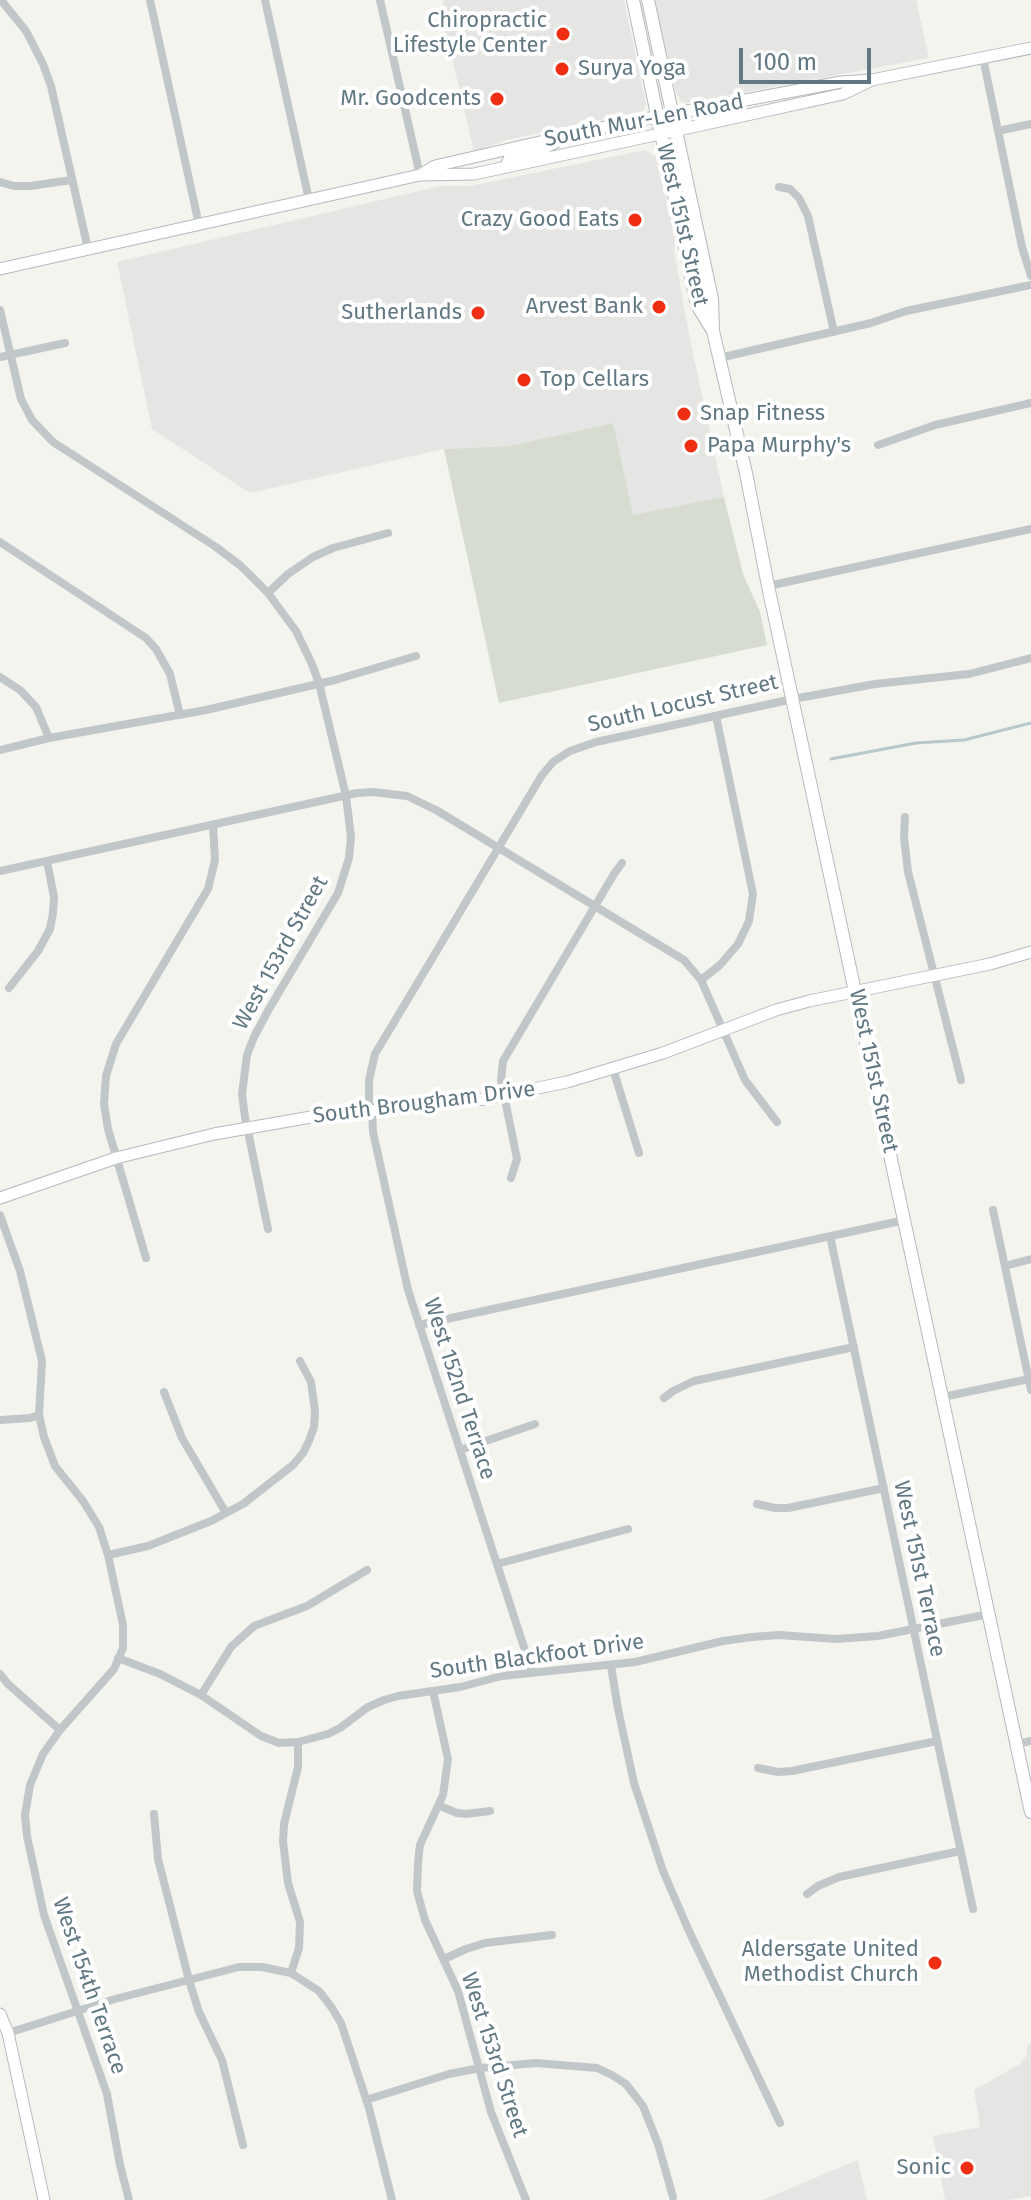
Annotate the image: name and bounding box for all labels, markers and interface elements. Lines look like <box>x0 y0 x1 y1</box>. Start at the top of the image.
place label: Chiropractic Lifestyle Center <box>393 8 547 60</box>
marker: Chiropractic Lifestyle Center <box>554 25 572 43</box>
scale bar <box>743 32 875 82</box>
text: 100 m <box>753 48 817 76</box>
place label: Surya Yoga <box>578 56 686 82</box>
marker: Surya Yoga <box>553 60 571 78</box>
place label: Mr. Goodcents <box>340 86 481 112</box>
street label: South Mur-Len Road <box>542 89 746 153</box>
marker: Mr. Goodcents <box>488 90 506 108</box>
street label: West 151st Street <box>650 141 714 309</box>
place label: Crazy Good Eats <box>461 207 619 233</box>
marker: Crazy Good Eats <box>626 211 644 229</box>
place label: Arvest Bank <box>526 294 643 320</box>
marker: Arvest Bank <box>650 298 668 316</box>
place label: Sutherlands <box>341 300 462 326</box>
marker: Sutherlands <box>469 304 487 322</box>
place label: Top Cellars <box>540 367 649 393</box>
marker: Top Cellars <box>515 371 533 389</box>
place label: Snap Fitness <box>700 401 825 427</box>
marker: Snap Fitness <box>675 405 693 423</box>
place label: Papa Murphy's <box>707 433 851 459</box>
marker: Papa Murphy's <box>682 437 700 455</box>
street label: South Locust Street <box>585 669 781 739</box>
street label: West 153rd Street <box>228 871 334 1035</box>
street label: West 151st Street <box>843 987 903 1155</box>
street label: South Brougham Drive <box>311 1076 537 1130</box>
street label: West 152nd Terrace <box>417 1295 501 1483</box>
street label: West 151st Terrace <box>887 1479 951 1659</box>
street label: South Blackfoot Drive <box>428 1629 646 1685</box>
street label: West 154th Terrace <box>46 1894 132 2078</box>
place label: Aldersgate United Methodist Church <box>742 1937 919 1988</box>
marker: Aldersgate United Methodist Church <box>926 1954 944 1972</box>
street label: West 153rd Street <box>455 1969 533 2141</box>
place label: Sonic <box>897 2155 951 2181</box>
marker: Sonic <box>958 2159 976 2177</box>

